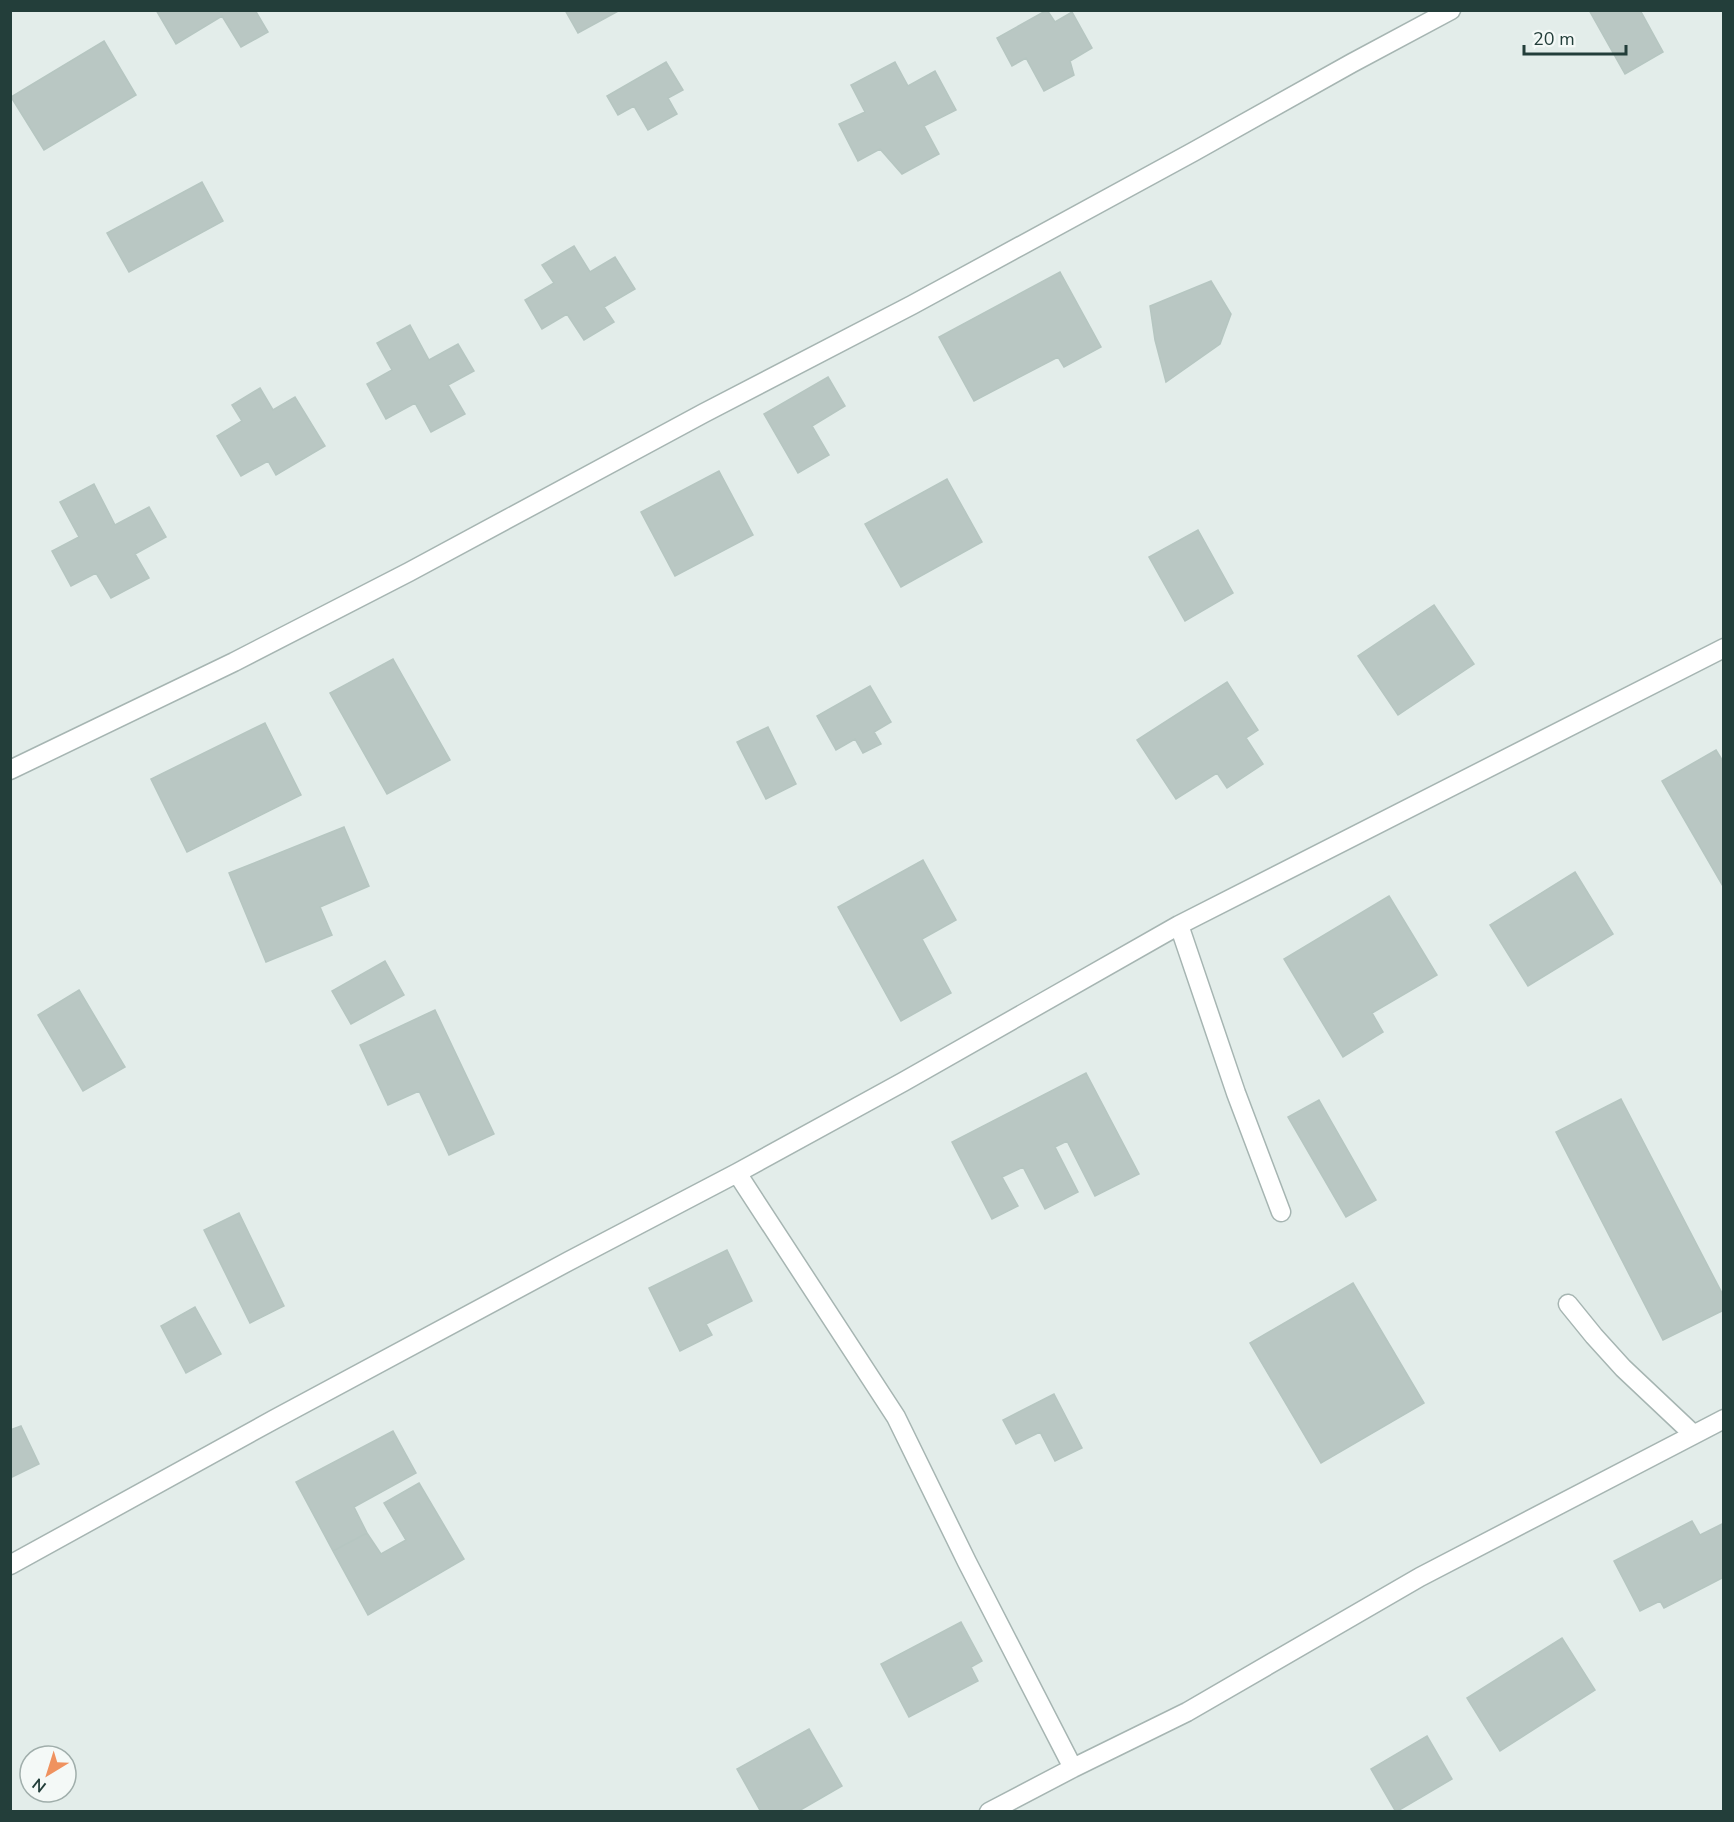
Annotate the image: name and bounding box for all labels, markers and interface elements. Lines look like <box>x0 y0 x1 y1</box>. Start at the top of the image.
scale bar <box>1524 18 1626 56</box>
text: 20 m <box>1533 27 1575 51</box>
north arrow <box>18 1744 78 1804</box>
text: N <box>28 1773 51 1797</box>

